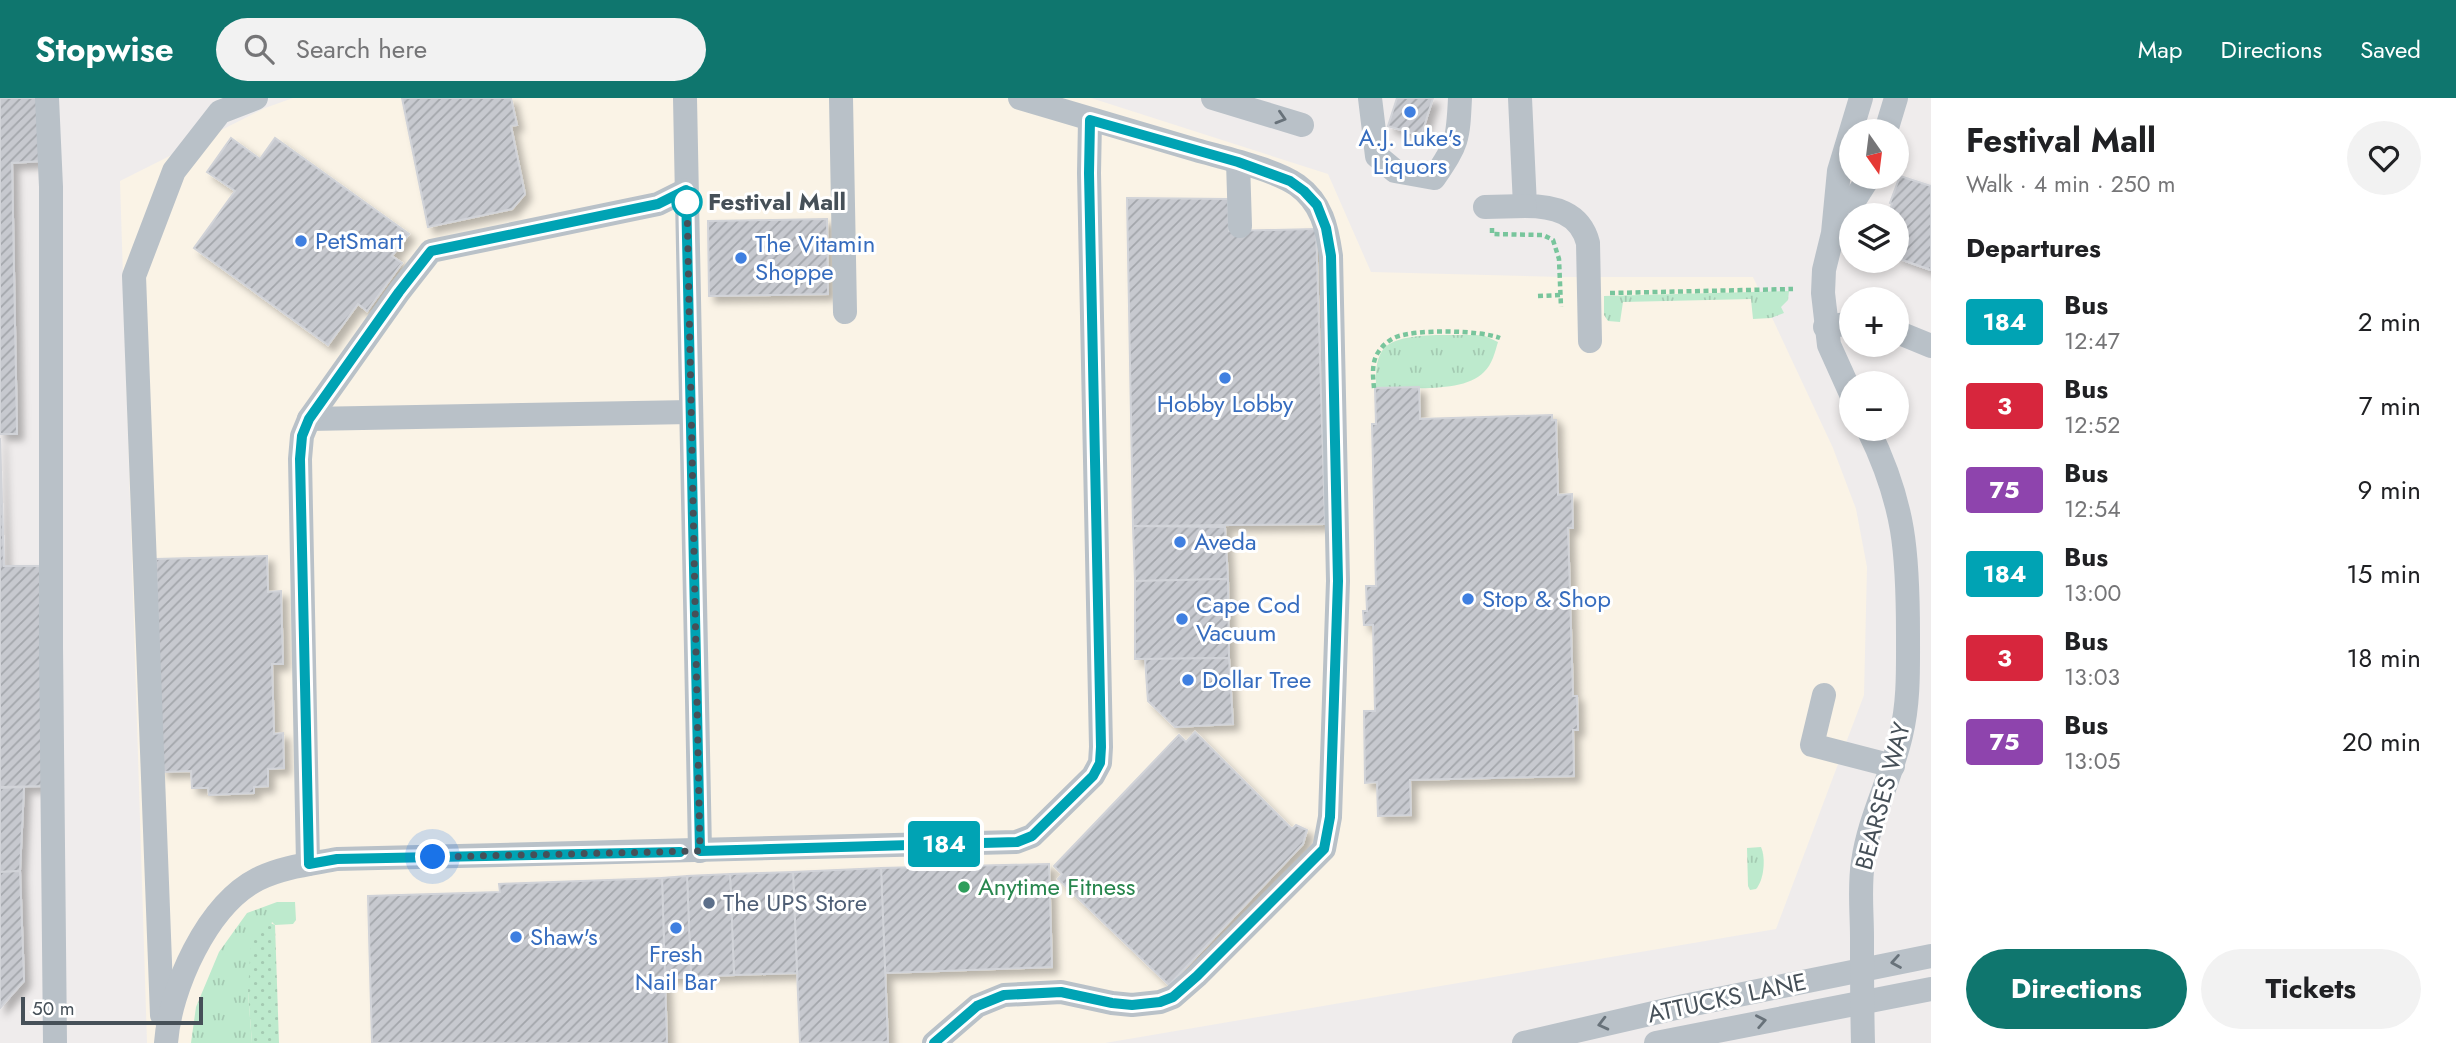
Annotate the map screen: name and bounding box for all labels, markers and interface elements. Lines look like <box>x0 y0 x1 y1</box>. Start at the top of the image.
search box <box>216 18 706 81</box>
text: Stopwise <box>35 26 174 73</box>
icon: search <box>240 30 278 68</box>
text: Search here <box>296 30 427 68</box>
text: Map <box>2138 32 2183 67</box>
text: Directions <box>2221 32 2322 67</box>
text: Saved <box>2360 32 2421 67</box>
marker: A.J. Luke's Liquors <box>1402 104 1418 120</box>
one-way arrow <box>1274 110 1286 125</box>
text: Festival Mall <box>1966 117 2156 164</box>
north arrow <box>1839 119 1909 189</box>
map controls <box>1839 119 1909 441</box>
place label: A.J. Luke's Liquors <box>1359 120 1461 183</box>
button: heart <box>2347 121 2421 195</box>
text: Walk · 4 min · 250 m <box>1966 167 2175 201</box>
place label: Festival Mall <box>708 184 846 219</box>
marker: Festival Mall <box>672 187 702 217</box>
button: layers <box>1839 203 1909 273</box>
place label: PetSmart <box>315 223 403 258</box>
place label: The Vitamin Shoppe <box>755 226 875 289</box>
text: Departures <box>1966 229 2101 267</box>
marker: PetSmart <box>293 233 309 249</box>
marker: The Vitamin Shoppe <box>733 250 749 266</box>
text: Bus <box>2064 286 2108 324</box>
button: + <box>1839 287 1909 357</box>
text: 2 min <box>2358 303 2421 341</box>
text: 184 <box>1982 304 2027 339</box>
text: 12:47 <box>2064 324 2120 358</box>
marker: Hobby Lobby <box>1217 370 1233 386</box>
text: Bus <box>2064 370 2108 408</box>
button: − <box>1839 371 1909 441</box>
place label: Hobby Lobby <box>1157 386 1294 421</box>
text: 7 min <box>2359 387 2421 425</box>
text: 3 <box>1997 388 2012 423</box>
text: 12:52 <box>2064 408 2120 442</box>
text: Bus <box>2064 454 2108 492</box>
text: 9 min <box>2358 471 2421 509</box>
text: 75 <box>1990 472 2019 507</box>
text: 12:54 <box>2064 492 2121 526</box>
place label: Aveda <box>1194 524 1256 559</box>
marker: Aveda <box>1172 534 1188 550</box>
text: Bus <box>2064 538 2108 576</box>
text: 15 min <box>2346 555 2421 593</box>
text: 184 <box>1982 556 2027 591</box>
text: 13:00 <box>2064 576 2121 610</box>
place label: Stop & Shop <box>1482 581 1611 616</box>
place label: Cape Cod Vacuum <box>1196 587 1300 650</box>
marker: Stop & Shop <box>1460 591 1476 607</box>
marker: Cape Cod Vacuum <box>1174 611 1190 627</box>
text: Bus <box>2064 622 2108 660</box>
text: 18 min <box>2347 639 2421 677</box>
text: 3 <box>1997 640 2012 675</box>
text: 13:03 <box>2064 660 2120 694</box>
place label: Dollar Tree <box>1202 662 1311 697</box>
marker: Dollar Tree <box>1180 672 1196 688</box>
text: Bus <box>2064 706 2108 744</box>
street label: BEARSES WAY <box>1846 718 1919 874</box>
text: 20 min <box>2342 723 2421 761</box>
text: 75 <box>1990 724 2019 759</box>
text: 13:05 <box>2064 744 2121 778</box>
line badge: 184 <box>904 821 984 867</box>
text: 184 <box>922 826 966 861</box>
your location <box>415 839 450 874</box>
place label: Anytime Fitness <box>978 869 1135 904</box>
marker: Anytime Fitness <box>956 879 972 895</box>
place label: The UPS Store <box>723 885 867 920</box>
marker: The UPS Store <box>701 895 717 911</box>
place label: Shaw's <box>530 919 598 954</box>
marker: Fresh Nail Bar <box>668 920 684 936</box>
marker: Shaw's <box>508 929 524 945</box>
place label: Fresh Nail Bar <box>635 936 718 999</box>
button: Directions <box>1966 949 2187 1029</box>
button: Tickets <box>2201 949 2421 1029</box>
one-way arrow <box>1890 954 1902 969</box>
street label: ATTUCKS LANE <box>1644 964 1810 1031</box>
scale bar <box>21 994 203 1026</box>
text: 50 m <box>32 995 75 1022</box>
one-way arrow <box>1755 1014 1767 1029</box>
one-way arrow <box>1597 1016 1609 1031</box>

